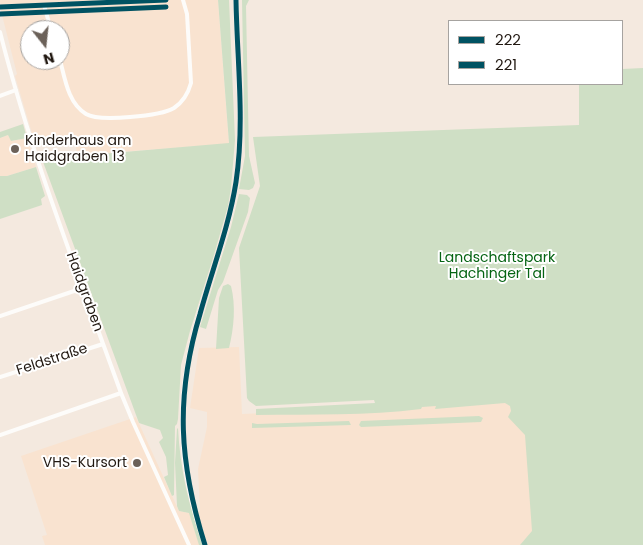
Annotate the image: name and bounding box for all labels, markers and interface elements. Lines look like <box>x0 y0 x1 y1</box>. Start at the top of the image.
north arrow <box>20 20 70 70</box>
legend <box>448 20 623 85</box>
text: 222 <box>495 29 521 50</box>
text: N <box>41 47 57 70</box>
text: 221 <box>495 54 517 75</box>
place label: Kinderhaus am Haidgraben 13 <box>25 133 131 166</box>
marker: Kinderhaus am Haidgraben 13 <box>9 143 21 155</box>
street label: Haidgraben <box>62 250 106 334</box>
park label: Landschaftspark Hachinger Tal <box>439 250 555 282</box>
street label: Feldstraße <box>14 341 90 379</box>
place label: VHS-Kursort <box>43 455 127 471</box>
marker: VHS-Kursort <box>131 457 143 469</box>

